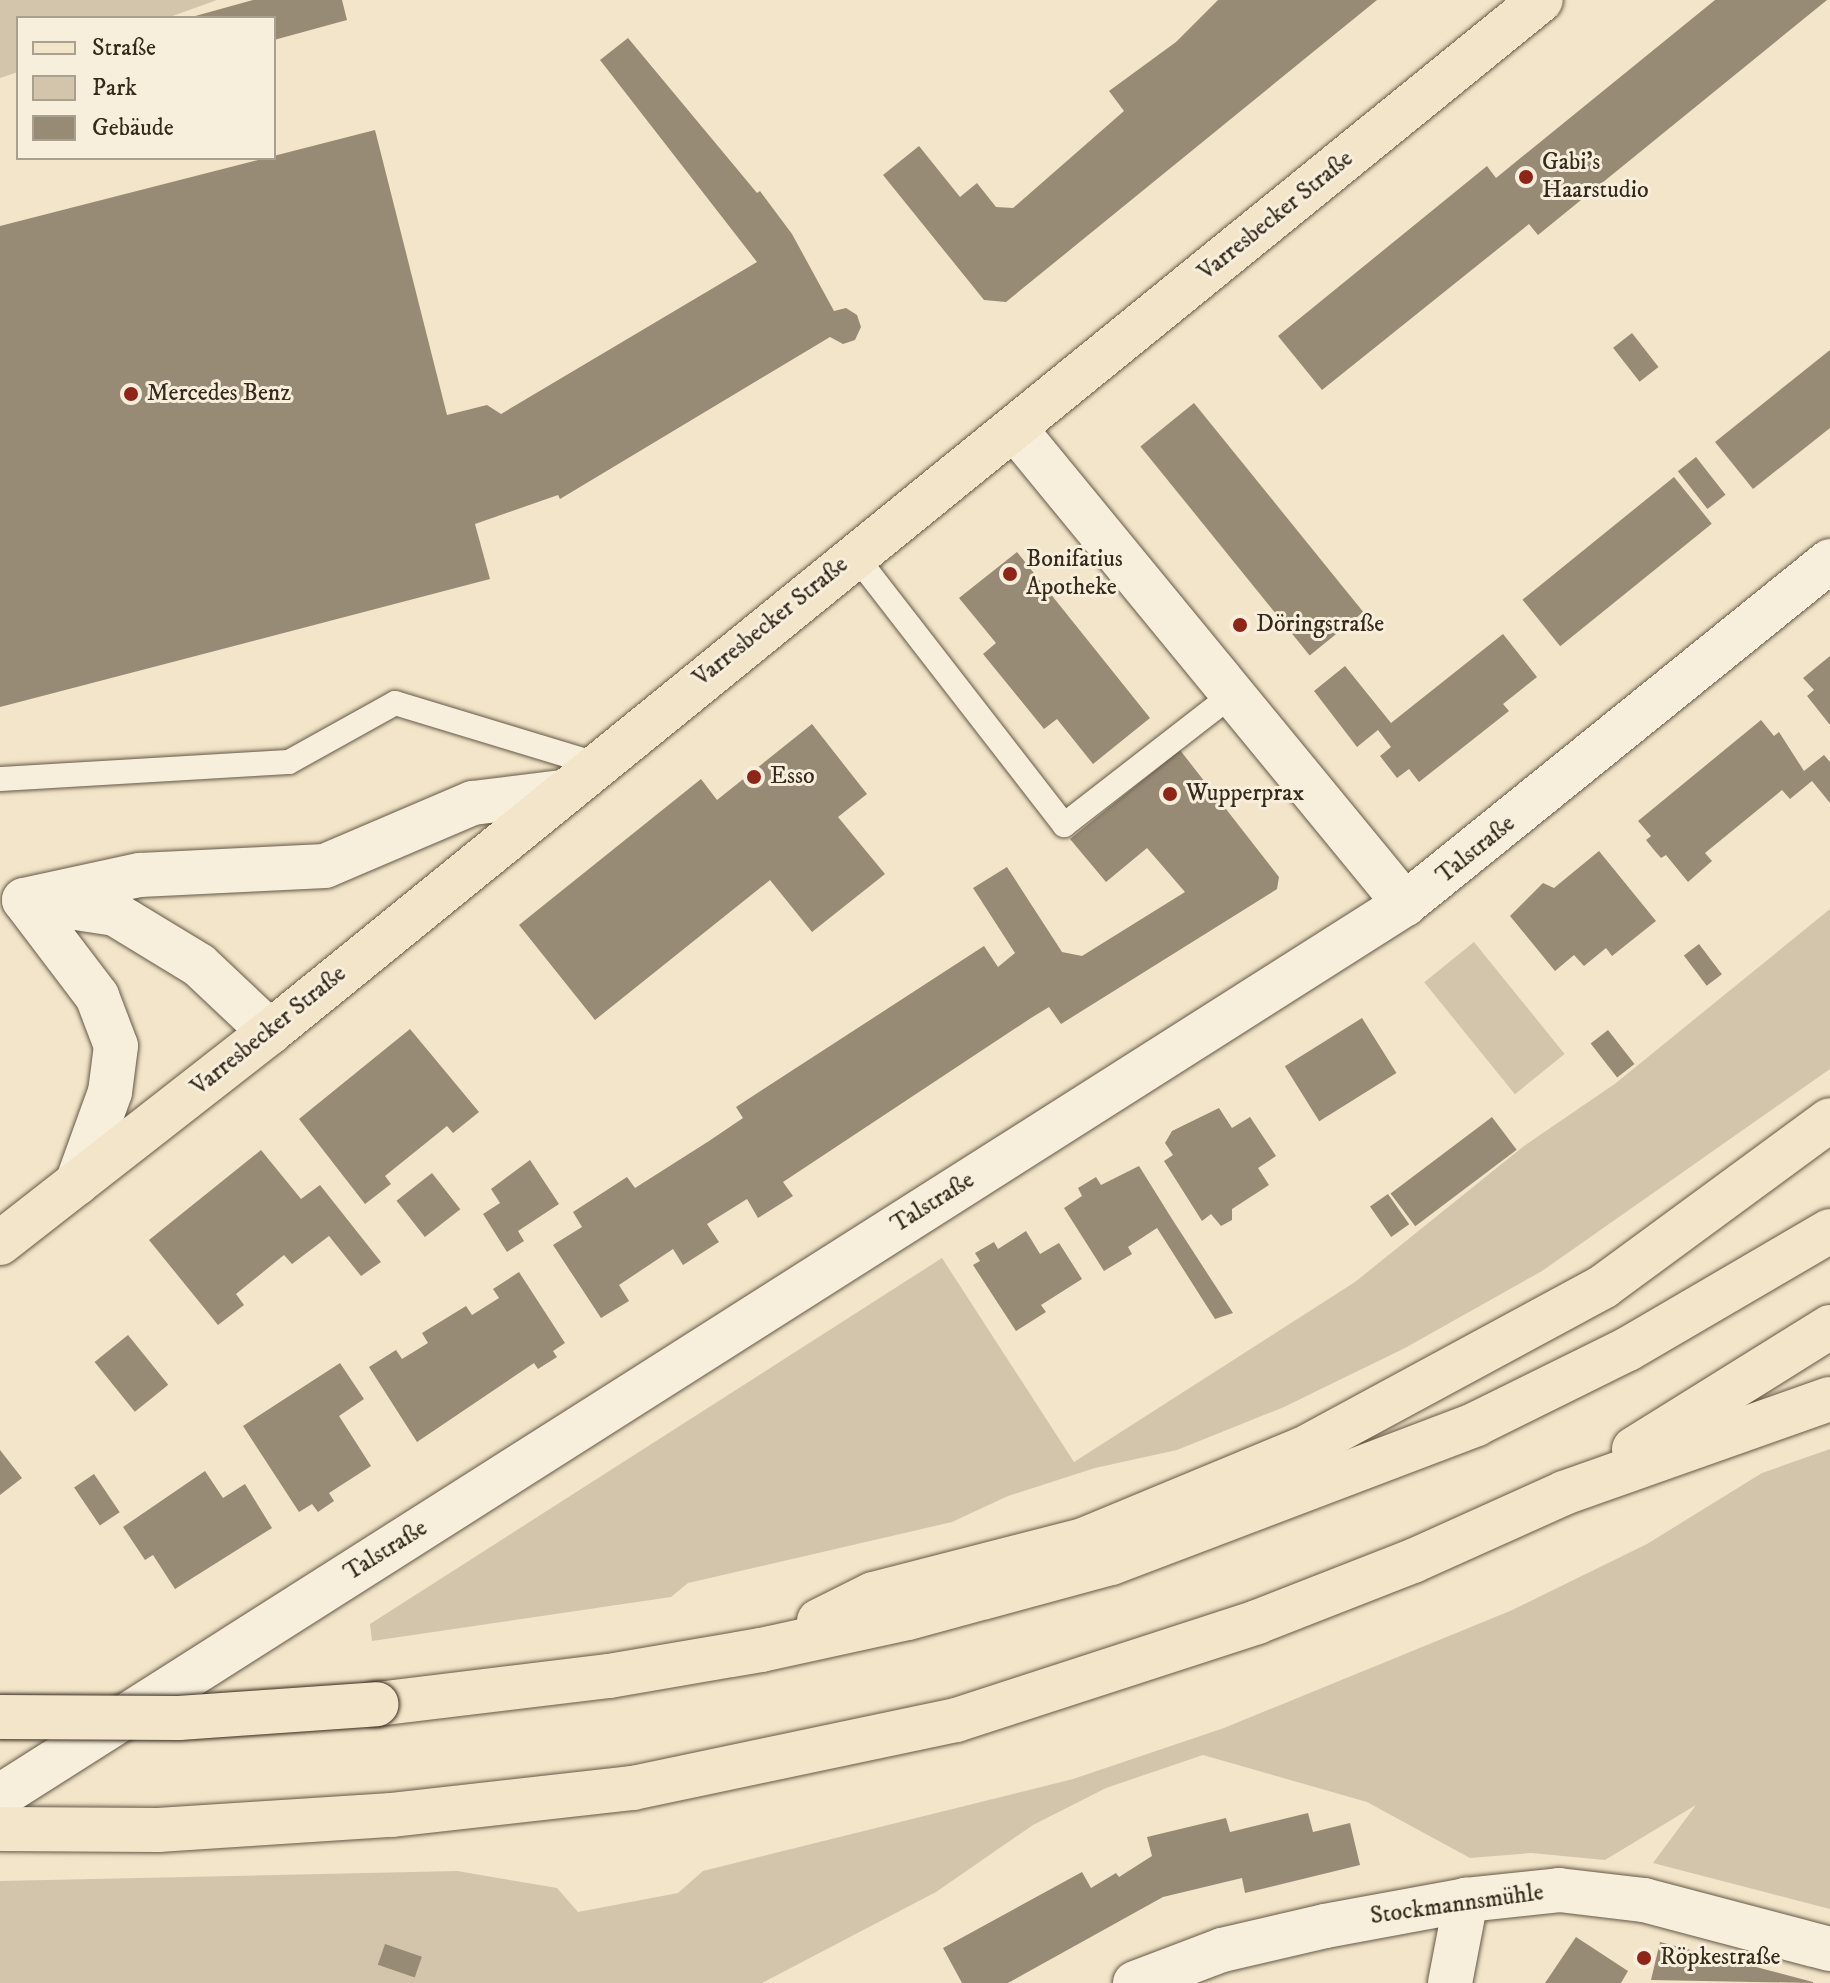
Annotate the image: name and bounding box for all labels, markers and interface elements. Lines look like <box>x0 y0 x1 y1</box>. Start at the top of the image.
legend <box>16 16 276 160</box>
text: Straße <box>92 33 156 63</box>
text: Park <box>92 73 137 103</box>
text: Gebäude <box>92 113 174 143</box>
street label: Varresbecker Straße <box>1193 145 1359 287</box>
place label: Gabi's Haarstudio <box>1542 149 1649 205</box>
marker: Gabi's Haarstudio <box>1517 168 1535 186</box>
place label: Mercedes Benz <box>147 380 291 408</box>
marker: Mercedes Benz <box>122 385 140 403</box>
place label: Bonifatius Apotheke <box>1026 546 1123 602</box>
street label: Varresbecker Straße <box>688 551 854 693</box>
marker: Bonifatius Apotheke <box>1001 565 1019 583</box>
place label: Döringstraße <box>1256 611 1384 639</box>
marker: Döringstraße <box>1231 616 1249 634</box>
place label: Esso <box>770 763 815 791</box>
marker: Esso <box>745 768 763 786</box>
place label: Wupperprax <box>1186 780 1304 808</box>
marker: Wupperprax <box>1161 785 1179 803</box>
street label: Talstraße <box>1431 810 1521 890</box>
street label: Varresbecker Straße <box>186 960 352 1102</box>
street label: Talstraße <box>886 1166 980 1240</box>
street label: Talstraße <box>339 1514 433 1588</box>
street label: Stockmannsmühle <box>1369 1879 1545 1931</box>
place label: Röpkestraße <box>1660 1944 1780 1972</box>
marker: Röpkestraße <box>1635 1949 1653 1967</box>

